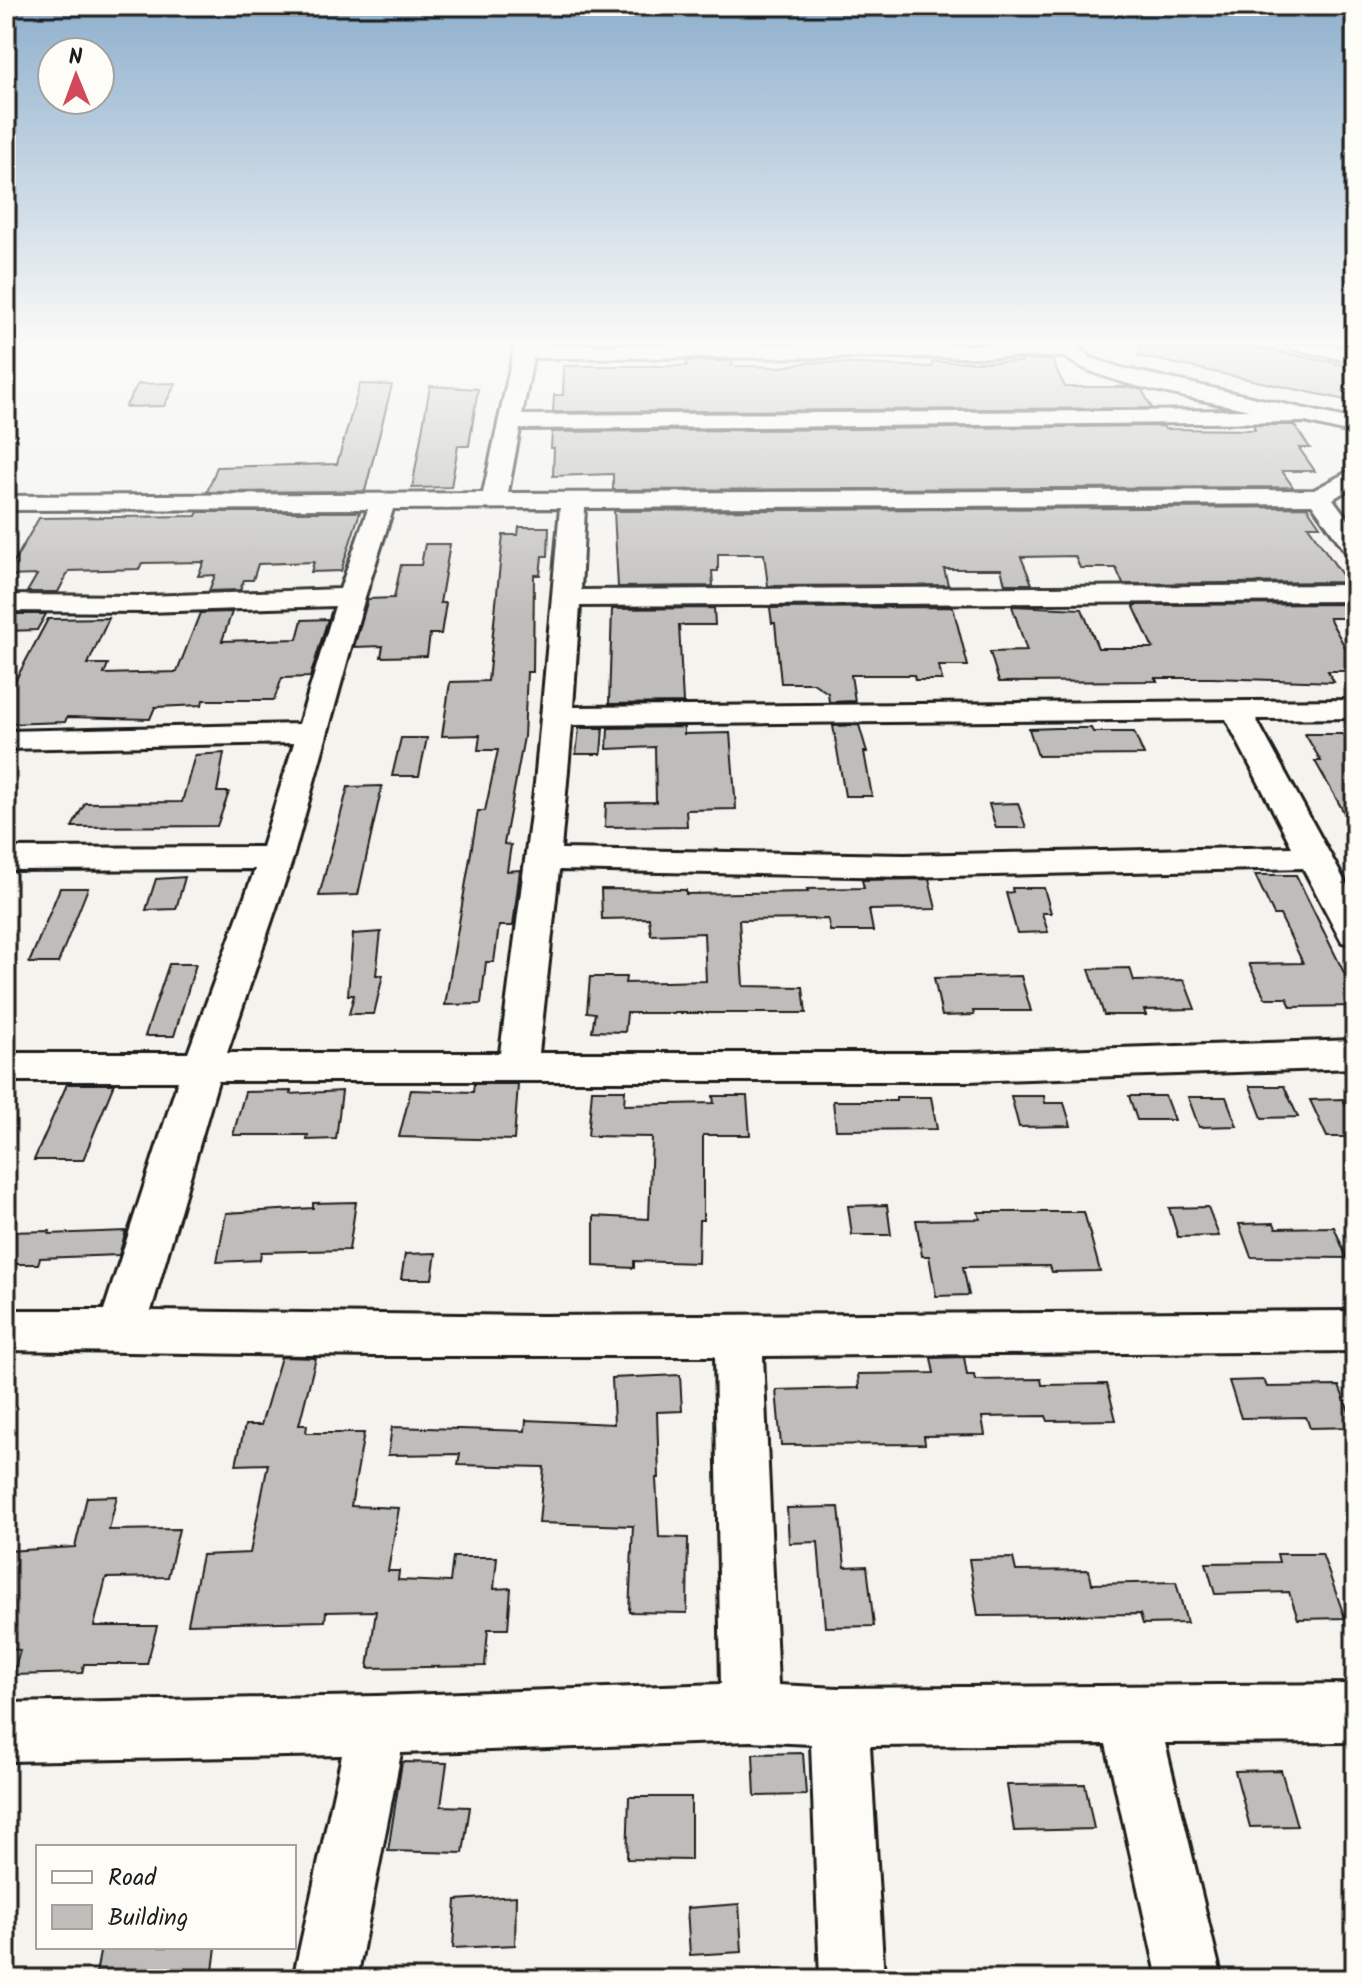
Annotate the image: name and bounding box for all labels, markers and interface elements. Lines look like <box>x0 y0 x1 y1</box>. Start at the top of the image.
north arrow <box>36 36 116 116</box>
text: N <box>68 41 83 76</box>
legend <box>36 1845 296 1949</box>
text: Road <box>108 1859 157 1898</box>
text: Building <box>108 1899 188 1938</box>

